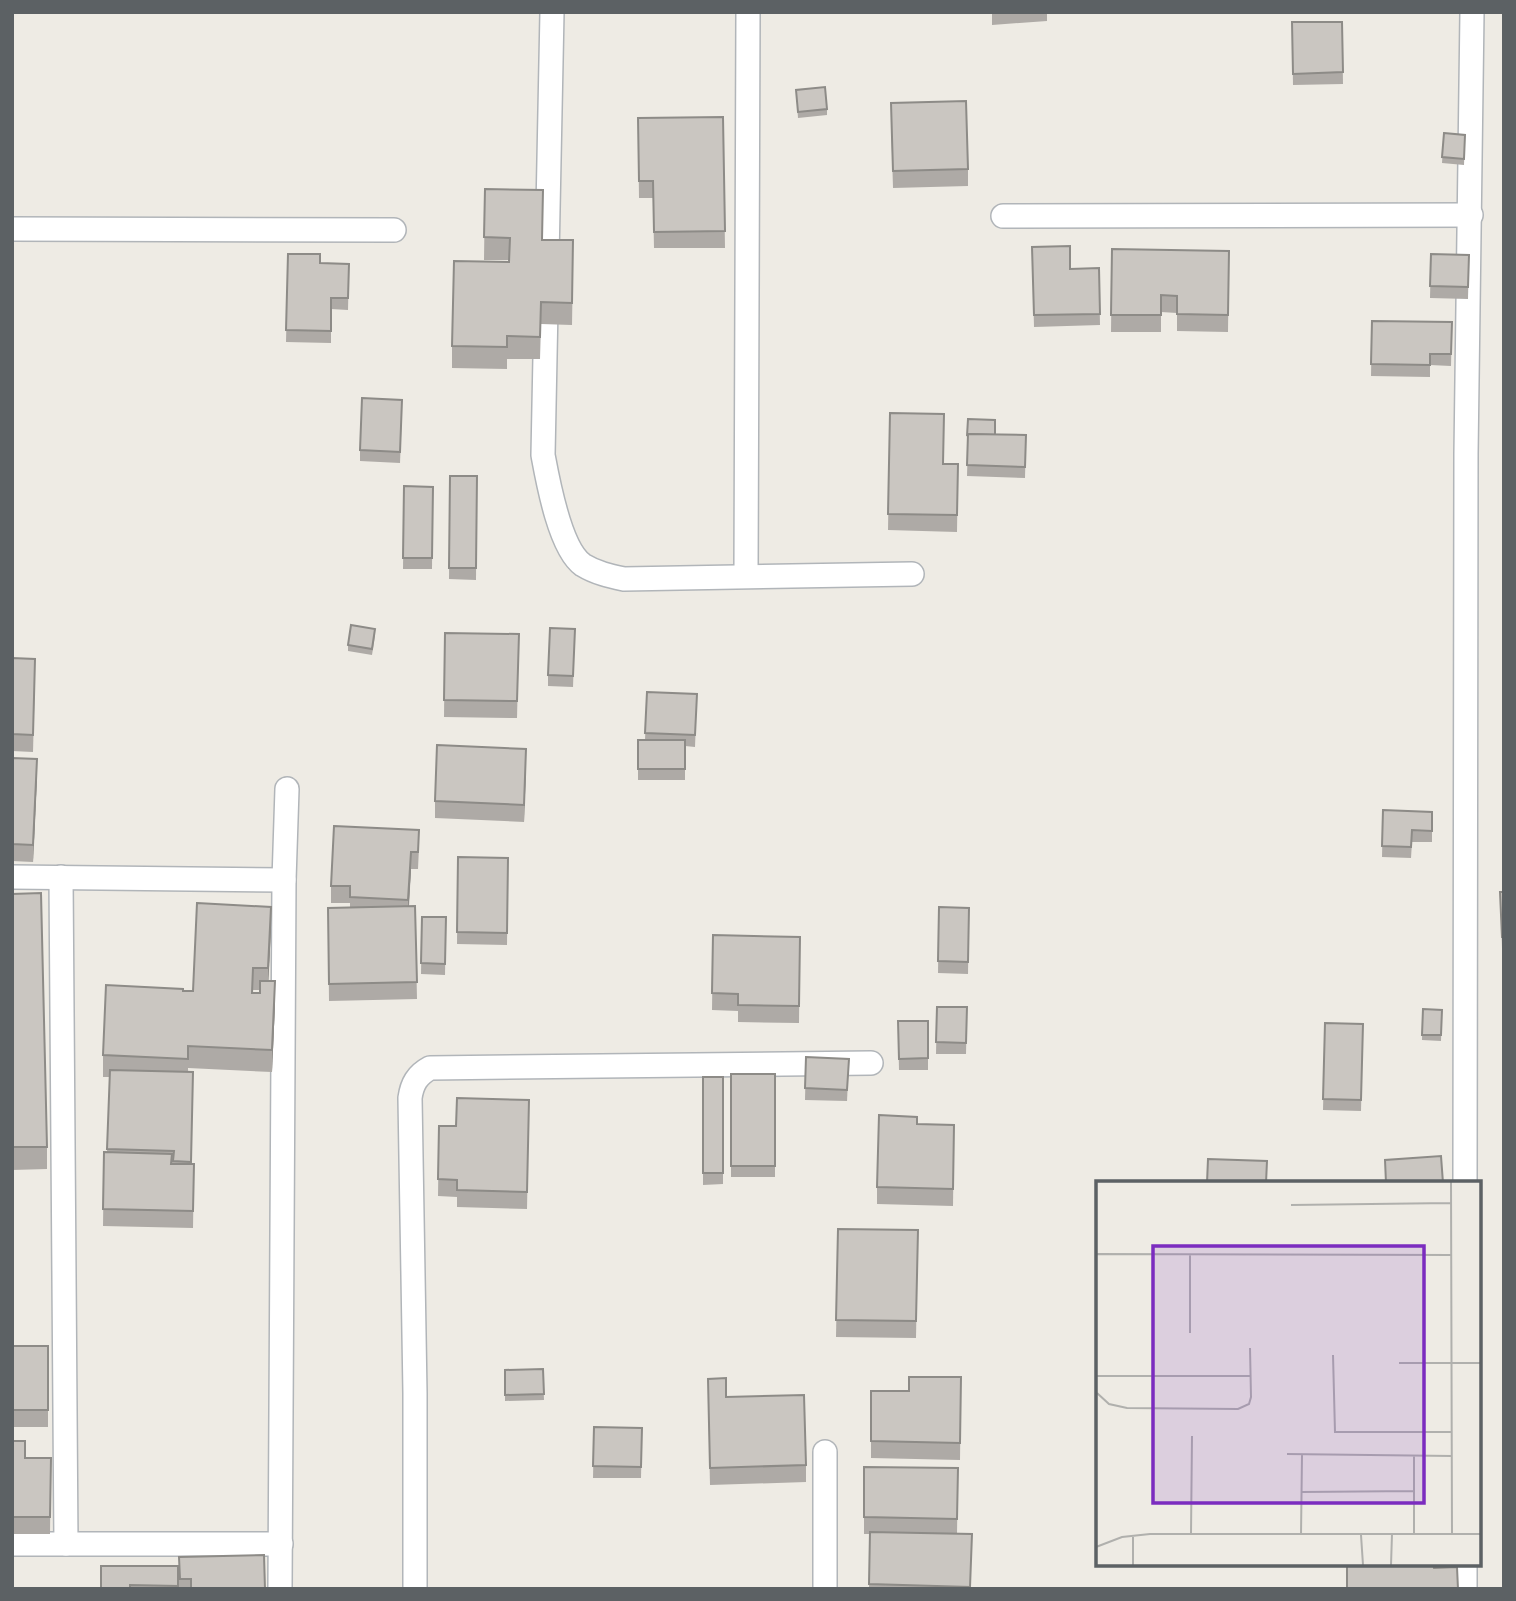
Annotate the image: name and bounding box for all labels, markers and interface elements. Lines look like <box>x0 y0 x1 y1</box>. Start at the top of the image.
inset map <box>1096 1181 1481 1566</box>

